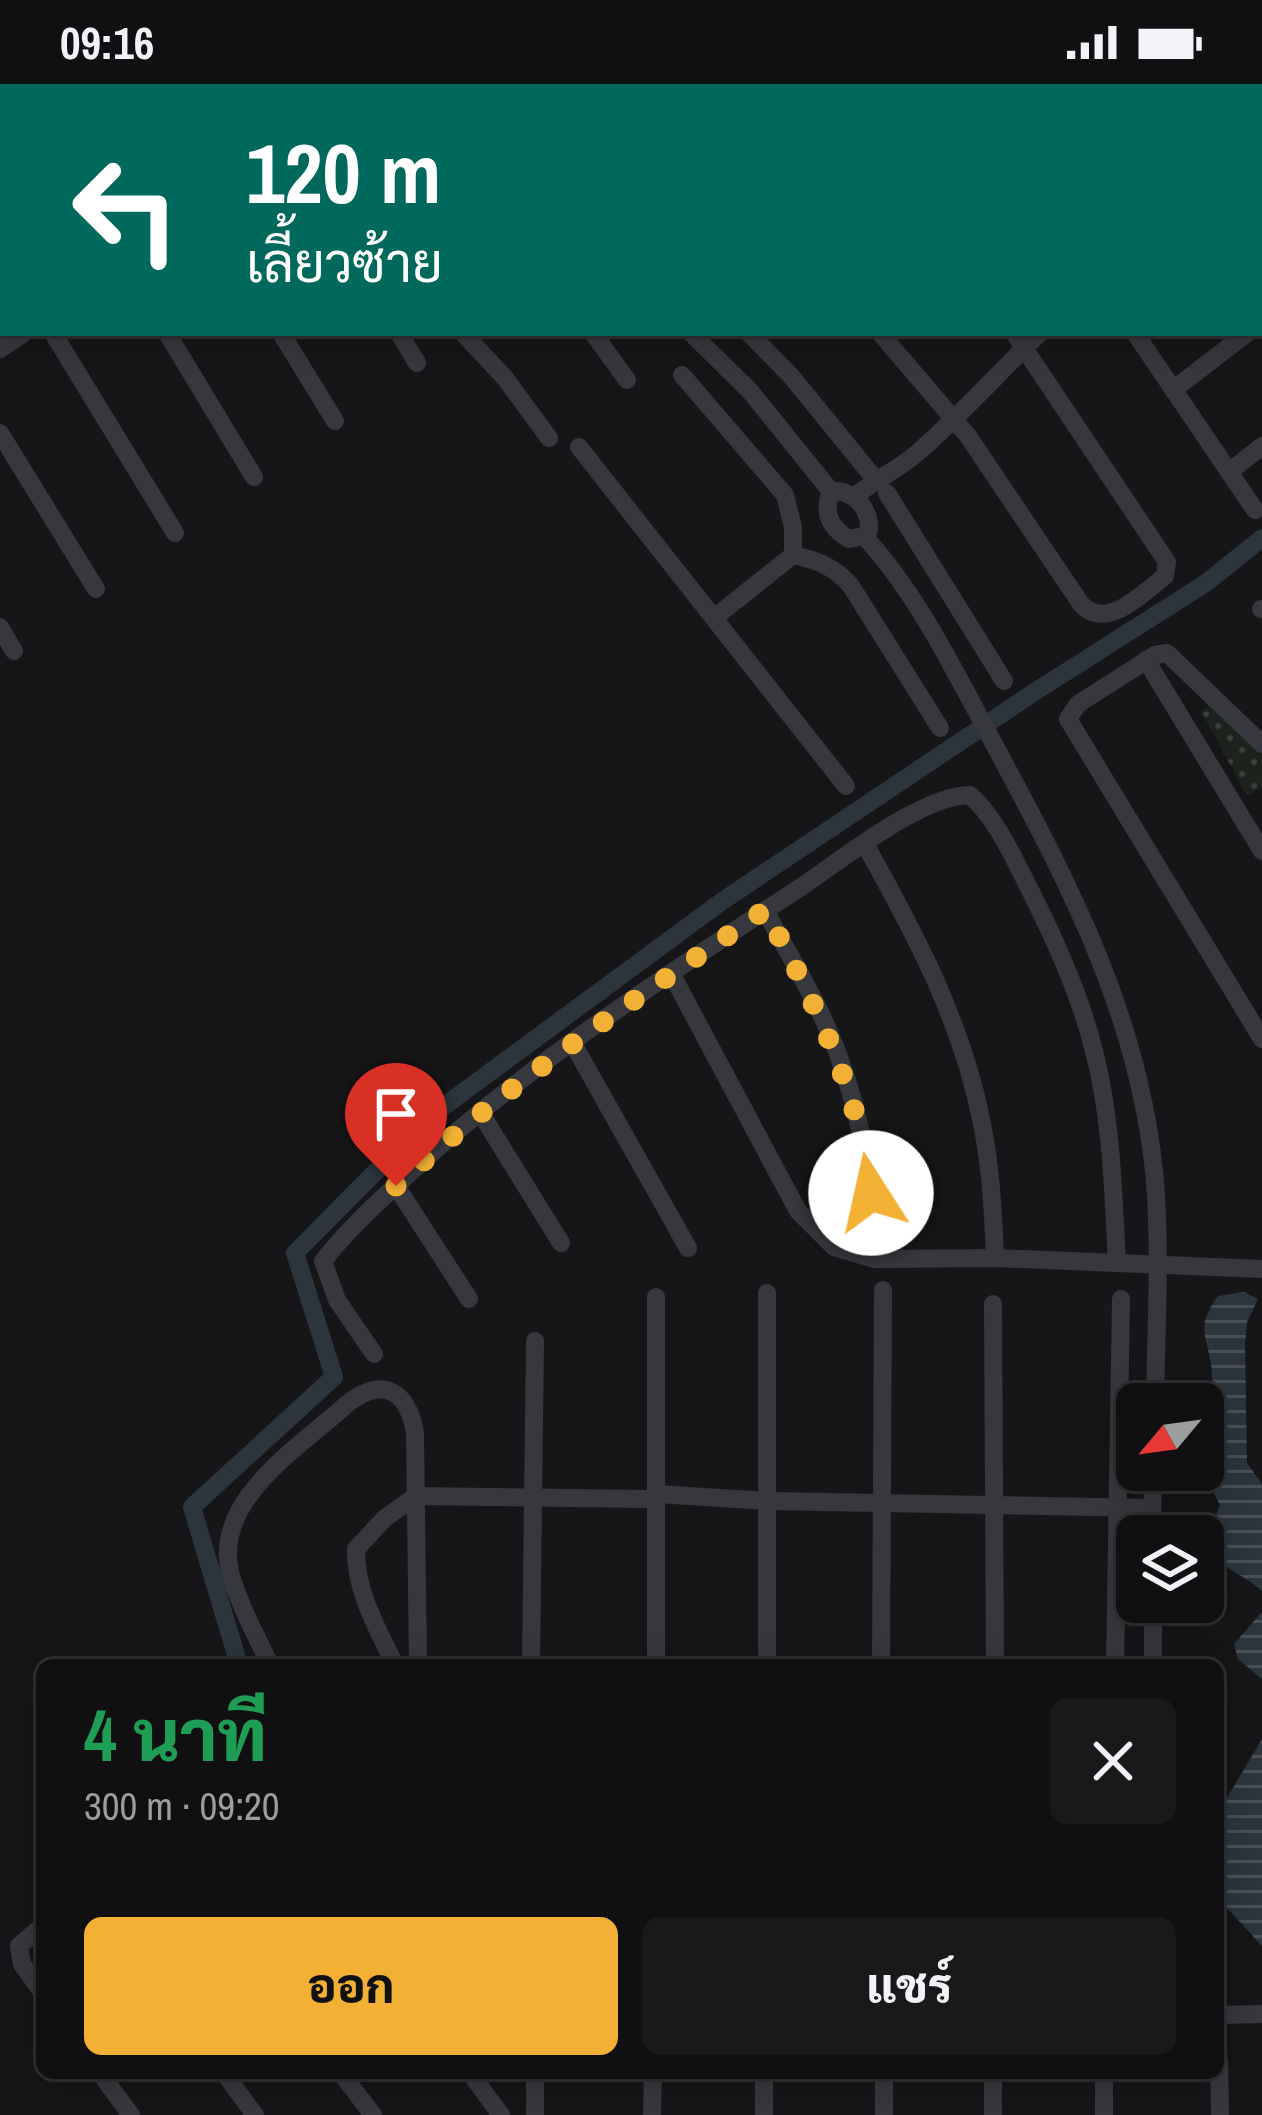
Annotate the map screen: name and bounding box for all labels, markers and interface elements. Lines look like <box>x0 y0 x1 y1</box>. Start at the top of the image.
text: 09:16 <box>60 12 154 73</box>
text: 120 m <box>246 116 441 229</box>
icon: left <box>48 132 204 288</box>
text: เลี้ยวซ้าย <box>246 226 443 299</box>
pin <box>345 1063 447 1186</box>
icon: arrive <box>363 1081 429 1147</box>
position arrow <box>808 1130 934 1256</box>
north arrow <box>1116 1383 1224 1491</box>
map controls <box>1116 1383 1224 1623</box>
button: layers <box>1116 1515 1224 1623</box>
text: 4 นาที <box>84 1686 267 1783</box>
button: close <box>1050 1698 1176 1824</box>
text: 300 m · 09:20 <box>84 1780 280 1832</box>
button: ออก <box>84 1917 618 2055</box>
button: แชร์ <box>642 1917 1176 2055</box>

